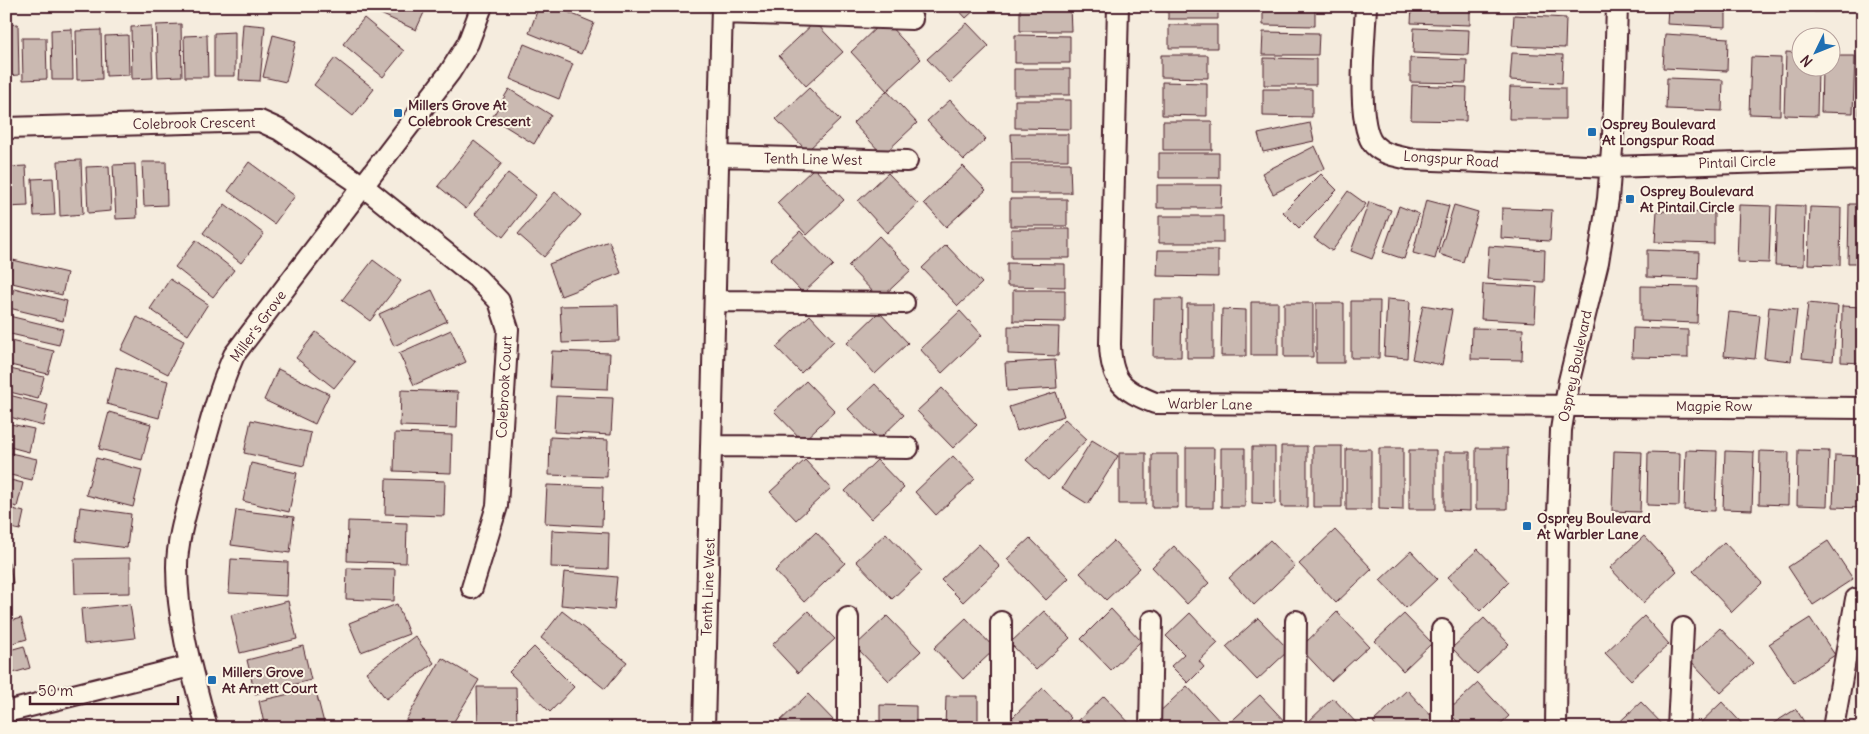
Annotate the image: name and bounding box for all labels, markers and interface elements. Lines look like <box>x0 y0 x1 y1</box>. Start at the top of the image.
north arrow <box>1792 28 1842 78</box>
text: N <box>1797 51 1816 71</box>
place label: Millers Grove At Colebrook Crescent <box>408 96 531 130</box>
marker: Millers Grove At Colebrook Crescent <box>392 107 404 119</box>
street label: Colebrook Crescent <box>133 113 256 133</box>
place label: Osprey Boulevard At Longspur Road <box>1602 115 1716 149</box>
marker: Osprey Boulevard At Longspur Road <box>1586 126 1598 138</box>
street label: Longspur Road <box>1403 147 1499 171</box>
street label: Tenth Line West <box>764 149 863 169</box>
street label: Pintail Circle <box>1698 152 1776 172</box>
place label: Osprey Boulevard At Pintail Circle <box>1640 182 1754 216</box>
marker: Osprey Boulevard At Pintail Circle <box>1624 193 1636 205</box>
street label: Miller's Grove <box>226 287 290 365</box>
street label: Osprey Boulevard <box>1554 309 1596 423</box>
street label: Colebrook Court <box>492 335 516 439</box>
street label: Warbler Lane <box>1168 394 1252 414</box>
street label: Magpie Row <box>1676 397 1752 415</box>
place label: Osprey Boulevard At Warbler Lane <box>1537 509 1651 543</box>
marker: Osprey Boulevard At Warbler Lane <box>1521 520 1533 532</box>
street label: Tenth Line West <box>697 537 719 637</box>
place label: Millers Grove At Arnett Court <box>222 663 318 697</box>
scale bar <box>30 674 178 706</box>
marker: Millers Grove At Arnett Court <box>206 674 218 686</box>
text: 50 m <box>38 681 73 700</box>

